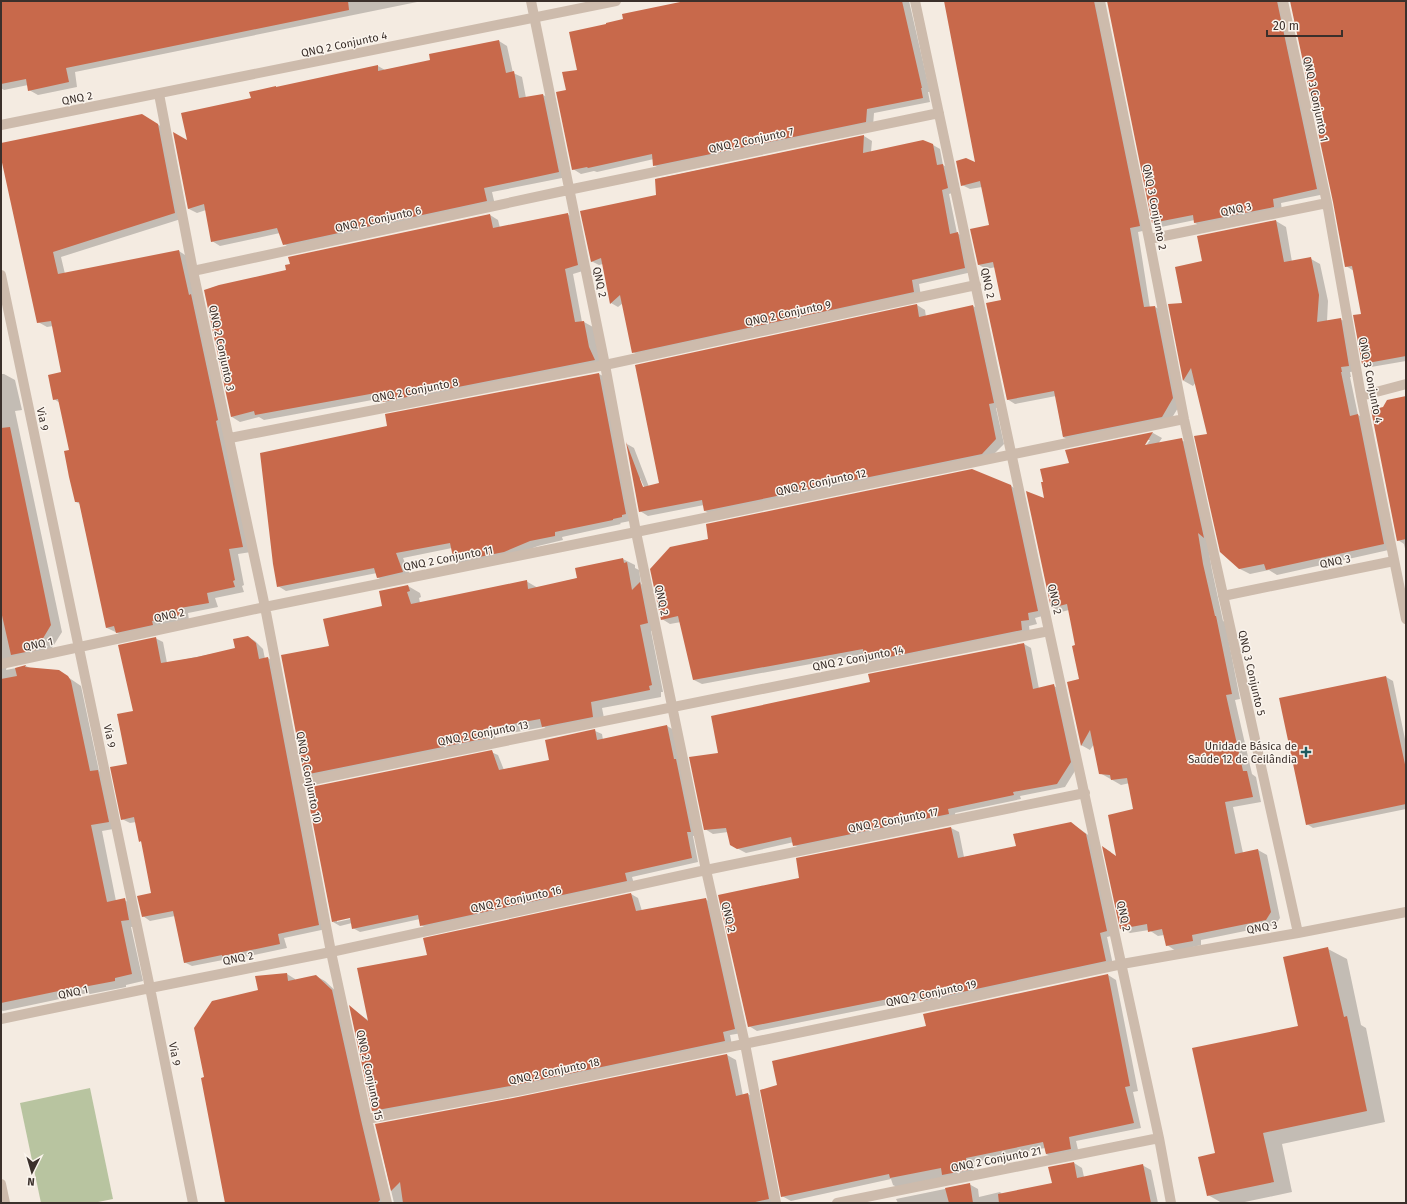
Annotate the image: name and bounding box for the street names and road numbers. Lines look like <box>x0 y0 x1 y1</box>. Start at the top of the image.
street label: QNQ 2 Conjunto 4 <box>300 29 388 60</box>
street label: QNQ 3 Conjunto 1 <box>1300 55 1331 143</box>
street label: QNQ 2 <box>61 89 94 108</box>
street label: QNQ 2 Conjunto 7 <box>707 125 795 156</box>
street label: QNQ 3 Conjunto 2 <box>1140 163 1169 251</box>
street label: QNQ 3 <box>1220 200 1253 219</box>
street label: QNQ 2 Conjunto 6 <box>334 204 422 235</box>
street label: QNQ 2 <box>590 266 609 299</box>
street label: QNQ 2 <box>978 267 997 300</box>
street label: QNQ 2 Conjunto 9 <box>744 298 833 329</box>
street label: QNQ 2 Conjunto 3 <box>206 304 237 392</box>
street label: QNQ 3 Conjunto 4 <box>1356 336 1385 425</box>
street label: QNQ 2 Conjunto 8 <box>371 376 459 405</box>
street label: Via 9 <box>34 406 51 432</box>
street label: QNQ 2 Conjunto 12 <box>775 467 867 498</box>
street label: QNQ 2 Conjunto 11 <box>402 543 494 574</box>
street label: QNQ 3 <box>1319 552 1352 571</box>
street label: QNQ 2 <box>1045 583 1064 616</box>
street label: QNQ 2 <box>652 584 671 617</box>
street label: QNQ 2 <box>153 606 186 625</box>
street label: QNQ 3 Conjunto 5 <box>1235 629 1268 718</box>
street label: QNQ 1 <box>22 635 54 654</box>
street label: QNQ 2 Conjunto 14 <box>811 643 905 674</box>
street label: QNQ 2 Conjunto 13 <box>437 718 530 749</box>
street label: Via 9 <box>101 723 118 749</box>
street label: QNQ 2 Conjunto 10 <box>293 730 324 824</box>
street label: QNQ 2 Conjunto 17 <box>847 805 939 836</box>
street label: QNQ 2 Conjunto 16 <box>470 883 563 915</box>
street label: QNQ 2 <box>1114 900 1133 933</box>
street label: QNQ 2 <box>719 901 738 934</box>
street label: QNQ 3 <box>1246 918 1279 937</box>
street label: QNQ 2 <box>222 949 255 968</box>
street label: QNQ 2 Conjunto 19 <box>885 977 978 1009</box>
street label: QNQ 1 <box>57 983 89 1002</box>
street label: QNQ 2 Conjunto 15 <box>354 1029 386 1122</box>
street label: Via 9 <box>166 1041 183 1067</box>
street label: QNQ 2 Conjunto 18 <box>507 1055 601 1087</box>
street label: QNQ 2 Conjunto 21 <box>950 1144 1042 1175</box>

